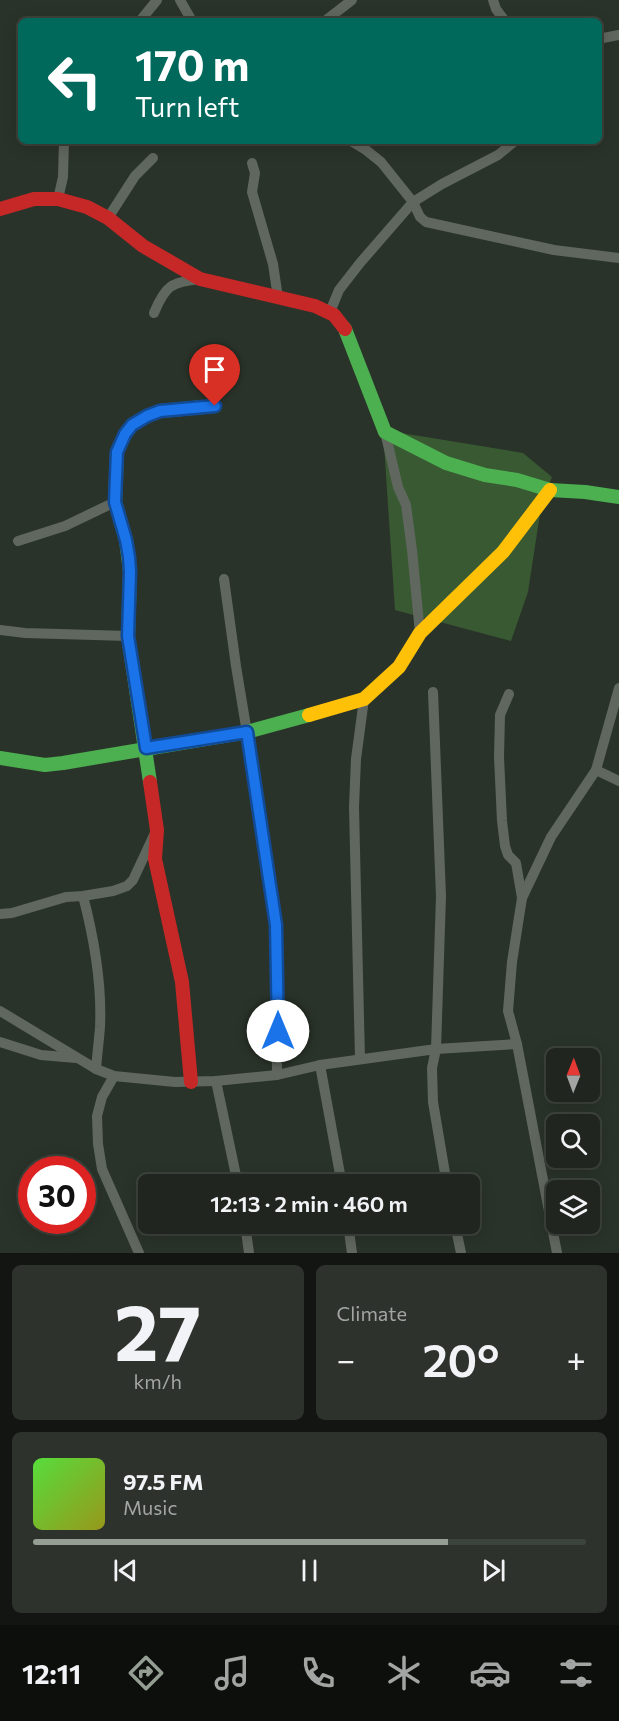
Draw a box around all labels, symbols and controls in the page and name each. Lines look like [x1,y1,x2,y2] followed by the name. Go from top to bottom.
[135,38,249,90] text: 170 m
[36,42,114,120] icon: left
[135,90,239,123] text: Turn left
[189,344,240,406] pin
[198,353,231,386] icon: arrive
[246,999,310,1063] position arrow
[546,1048,600,1102] north arrow
[546,1048,600,1234] map controls
[546,1114,600,1168] button: search
[18,1156,96,1234] speed limit sign: 30
[546,1180,600,1234] button: layers
[210,1190,408,1217] text: 12:13 · 2 min · 460 m
[114,1282,201,1377] text: 27
[337,1301,407,1325] text: Climate
[422,1331,499,1386] text: 20°
[337,1338,355,1379] text: −
[567,1338,586,1379] text: +
[133,1369,182,1393] text: km/h
[123,1468,203,1495] text: 97.5 FM
[123,1495,177,1519] text: Music
[109,1554,142,1587] icon: previous
[293,1554,326,1587] icon: pause
[477,1554,510,1587] icon: next
[125,1652,167,1694] icon: directions
[211,1652,253,1694] icon: music
[297,1652,339,1694] icon: phone
[383,1652,425,1694] icon: climate
[469,1652,511,1694] icon: car
[555,1652,597,1694] icon: filters
[22,1657,81,1690] text: 12:11

